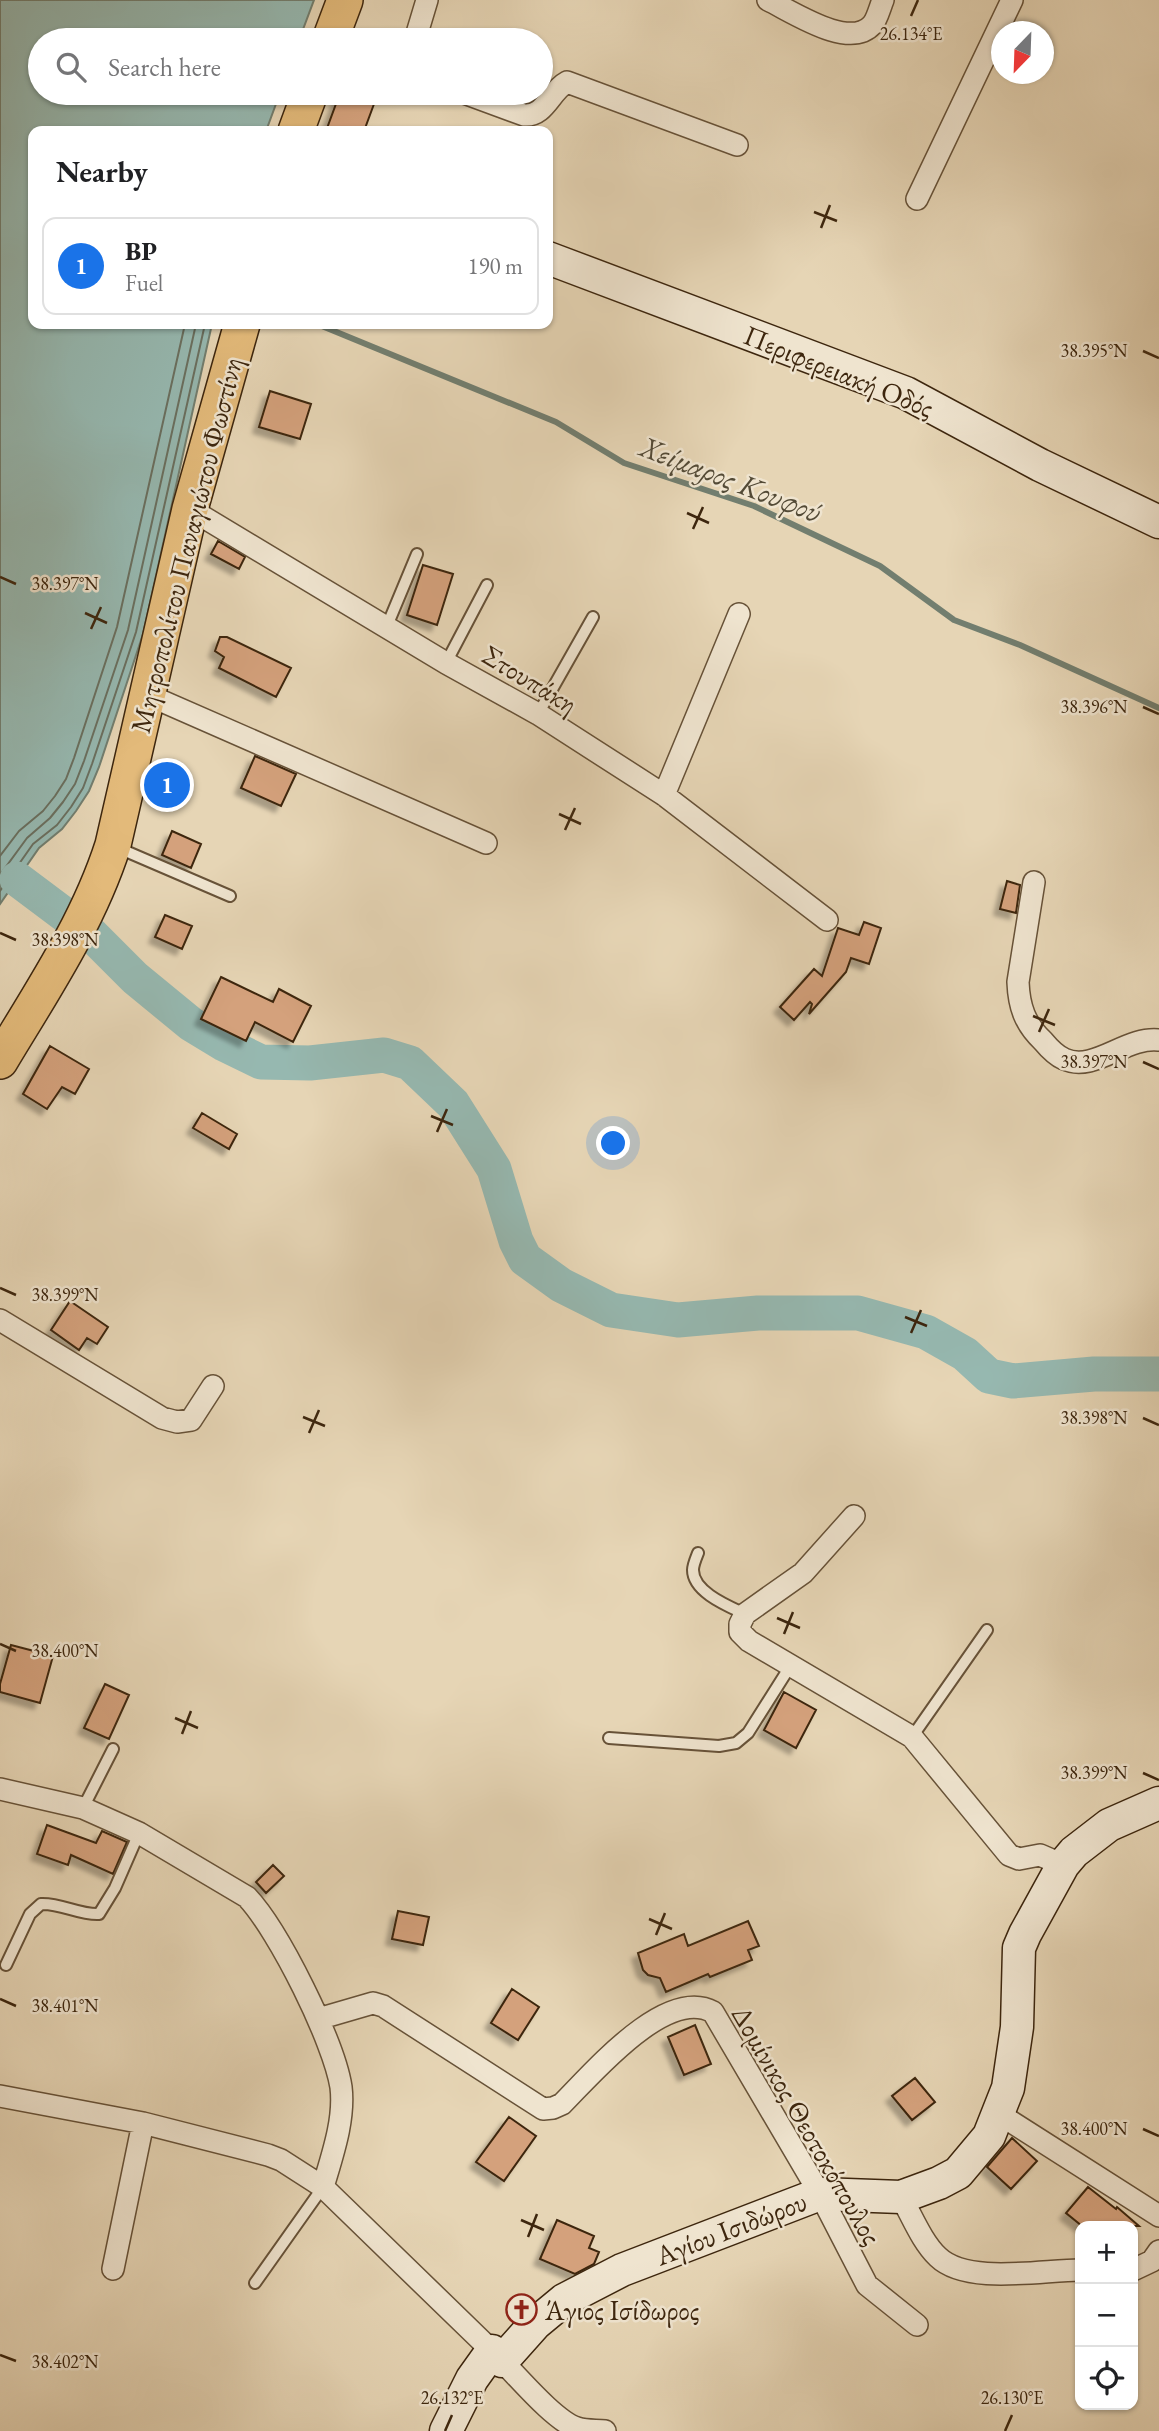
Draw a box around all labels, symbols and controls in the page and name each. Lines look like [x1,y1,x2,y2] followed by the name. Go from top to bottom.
[991,21,1054,84] north arrow
[880,22,942,45] text: 26.134°E
[28,28,553,105] search box
[52,48,90,86] icon: search
[108,50,221,84] text: Search here
[56,152,148,191] text: Nearby
[125,234,157,268] text: BP
[75,251,87,281] text: 1
[467,251,523,281] text: 190 m
[125,268,163,298] text: Fuel
[739,317,939,425] street label: Περιφερειακή Οδός
[1061,339,1128,362] text: 38.395°N
[122,353,250,737] street label: Μητροπολίτου Παναγιώτου Φωστίνη
[633,426,827,531] water label: Χείμαρος Κουφού
[32,572,99,595] text: 38.397°N
[476,637,584,721] street label: Στουπάκη
[1061,695,1128,718] text: 38.396°N
[144,759,190,811] pin: 1
[32,928,99,951] text: 38.398°N
[1061,1050,1128,1073] text: 38.397°N
[596,1126,630,1160] your location
[32,1283,99,1306] text: 38.399°N
[1061,1406,1128,1429] text: 38.398°N
[32,1639,99,1662] text: 38.400°N
[1061,1761,1128,1784] text: 38.399°N
[32,1994,99,2017] text: 38.401°N
[724,1999,890,2251] street label: Δομίνικος Θεοτοκόπουλος
[1061,2117,1128,2140] text: 38.400°N
[649,2183,812,2274] street label: Αγίου Ισιδώρου
[1075,2221,1138,2410] map controls
[1075,2221,1138,2284] button: +
[1075,2284,1138,2347] button: −
[544,2292,699,2328] place label: Άγιος Ισίδωρος
[505,2293,539,2327] church icon: Άγιος Ισίδωρος
[1075,2347,1138,2410] button: locate
[32,2350,99,2373] text: 38.402°N
[421,2386,483,2409] text: 26.132°E
[981,2386,1043,2409] text: 26.130°E

